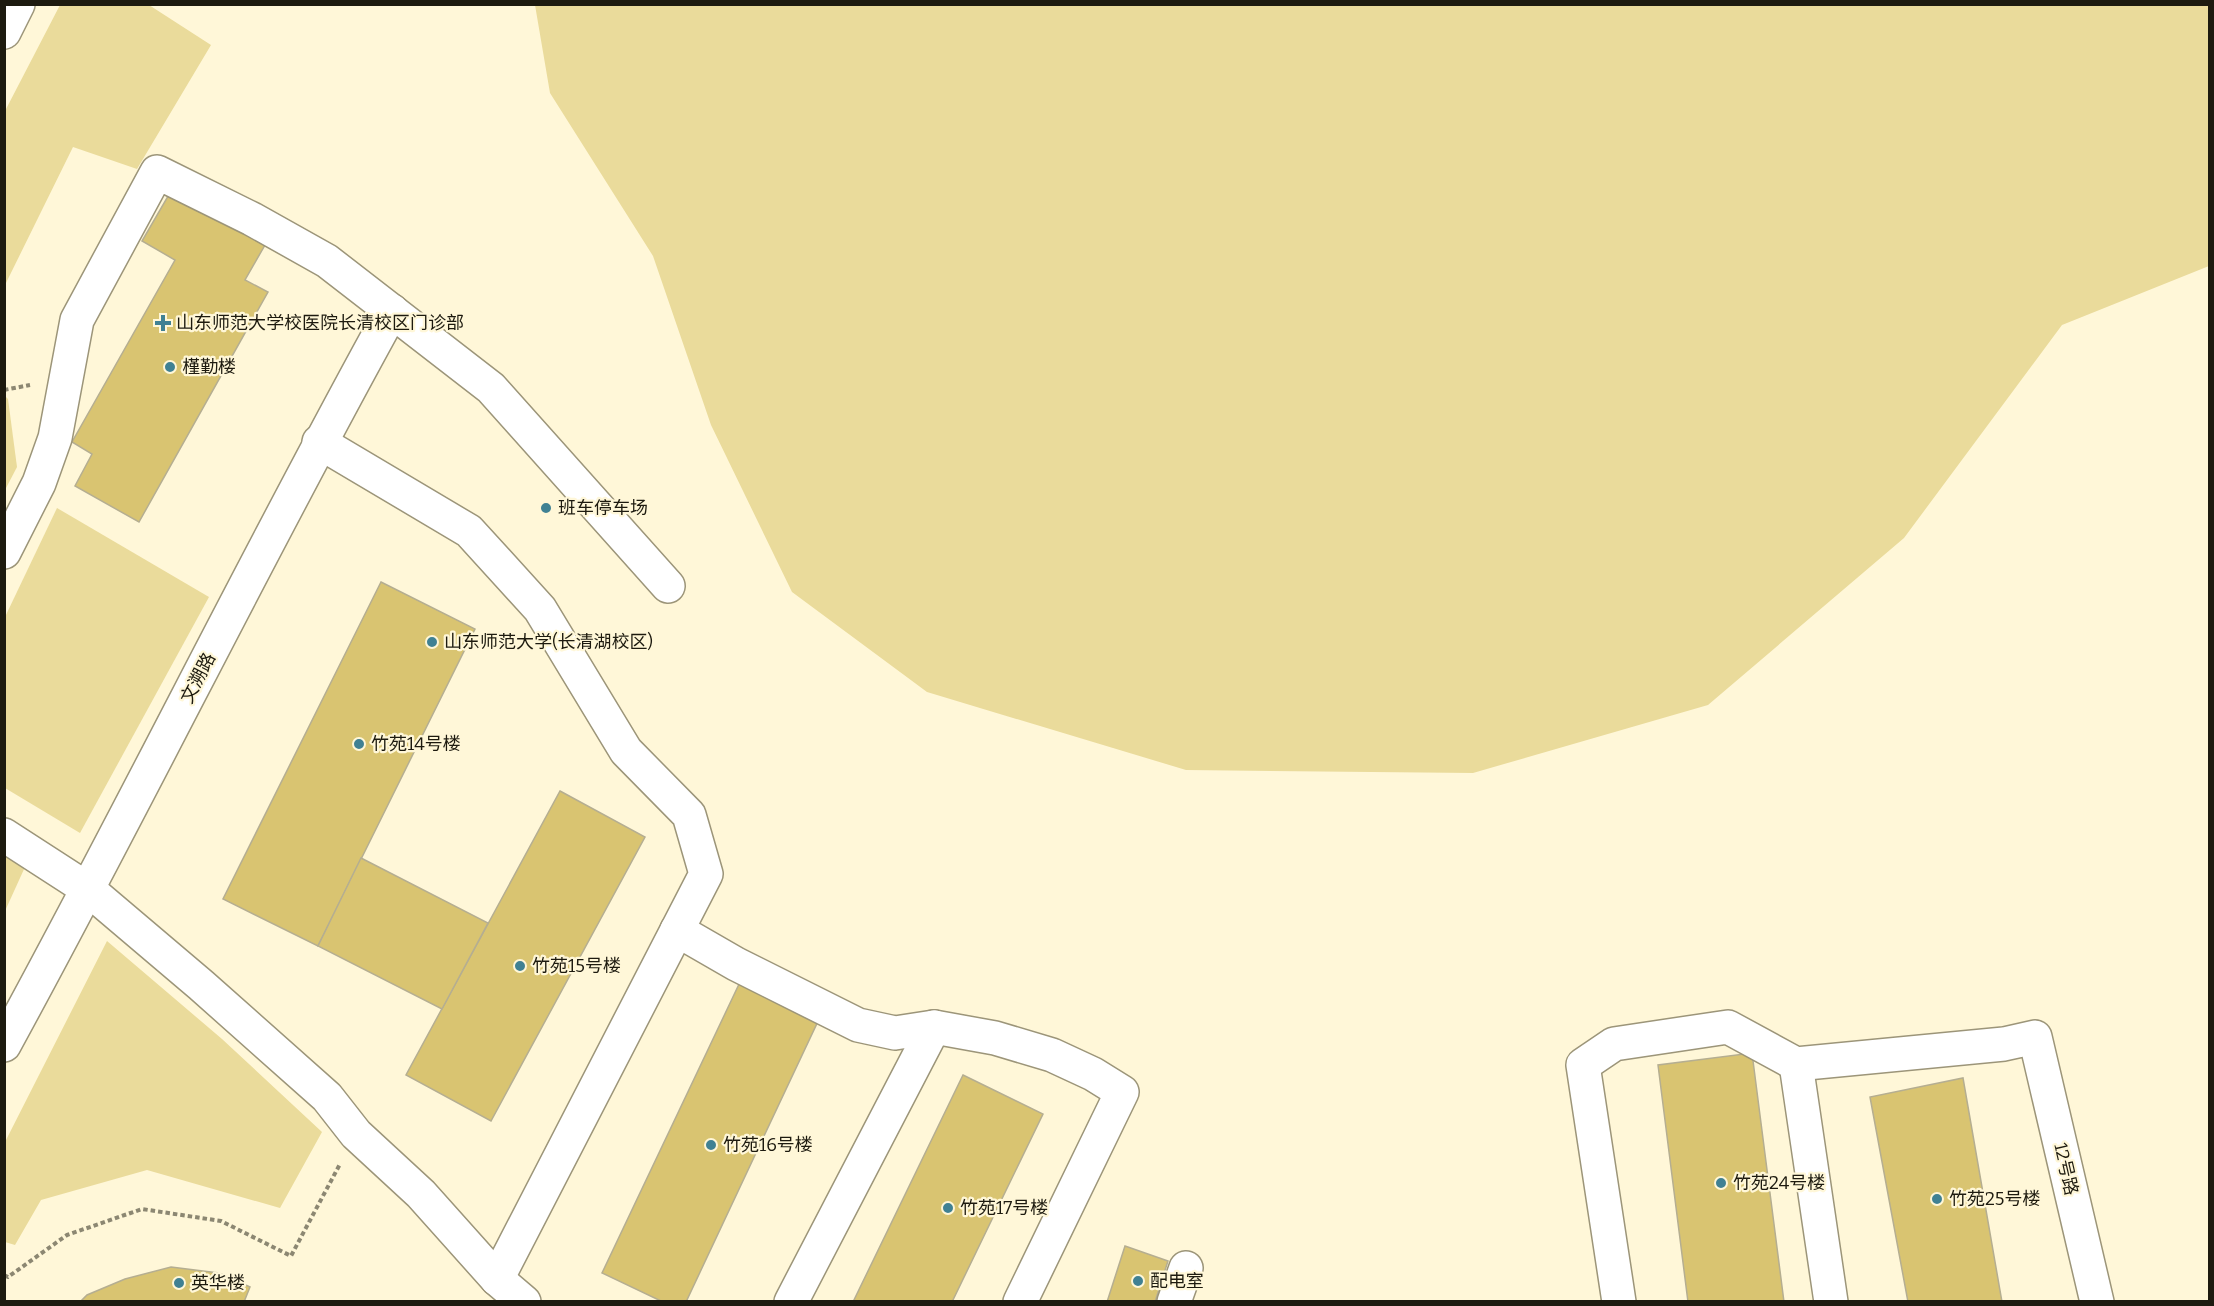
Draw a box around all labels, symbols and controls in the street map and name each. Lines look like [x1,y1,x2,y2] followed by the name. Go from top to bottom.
[176,312,464,334] place label: 山东师范大学校医院长清校区门诊部
[154,314,172,332] marker: 山东师范大学校医院长清校区门诊部
[182,356,236,378] place label: 槿勤楼
[163,360,177,374] marker: 槿勤楼
[558,497,648,519] place label: 班车停车场
[539,501,553,515] marker: 班车停车场
[444,631,653,653] place label: 山东师范大学(长清湖校区)
[425,635,439,649] marker: 山东师范大学(长清湖校区)
[176,649,220,707] street label: 文溯路
[371,733,461,755] place label: 竹苑14号楼
[352,737,366,751] marker: 竹苑14号楼
[532,955,621,977] place label: 竹苑15号楼
[513,959,527,973] marker: 竹苑15号楼
[723,1134,813,1156] place label: 竹苑16号楼
[704,1138,718,1152] marker: 竹苑16号楼
[2049,1141,2083,1197] street label: 12号路
[1733,1172,1825,1194] place label: 竹苑24号楼
[1714,1176,1728,1190] marker: 竹苑24号楼
[1949,1188,2040,1210] place label: 竹苑25号楼
[1930,1192,1944,1206] marker: 竹苑25号楼
[960,1197,1048,1219] place label: 竹苑17号楼
[941,1201,955,1215] marker: 竹苑17号楼
[1150,1270,1204,1292] place label: 配电室
[191,1272,245,1294] place label: 英华楼
[1131,1274,1145,1288] marker: 配电室
[172,1276,186,1290] marker: 英华楼

